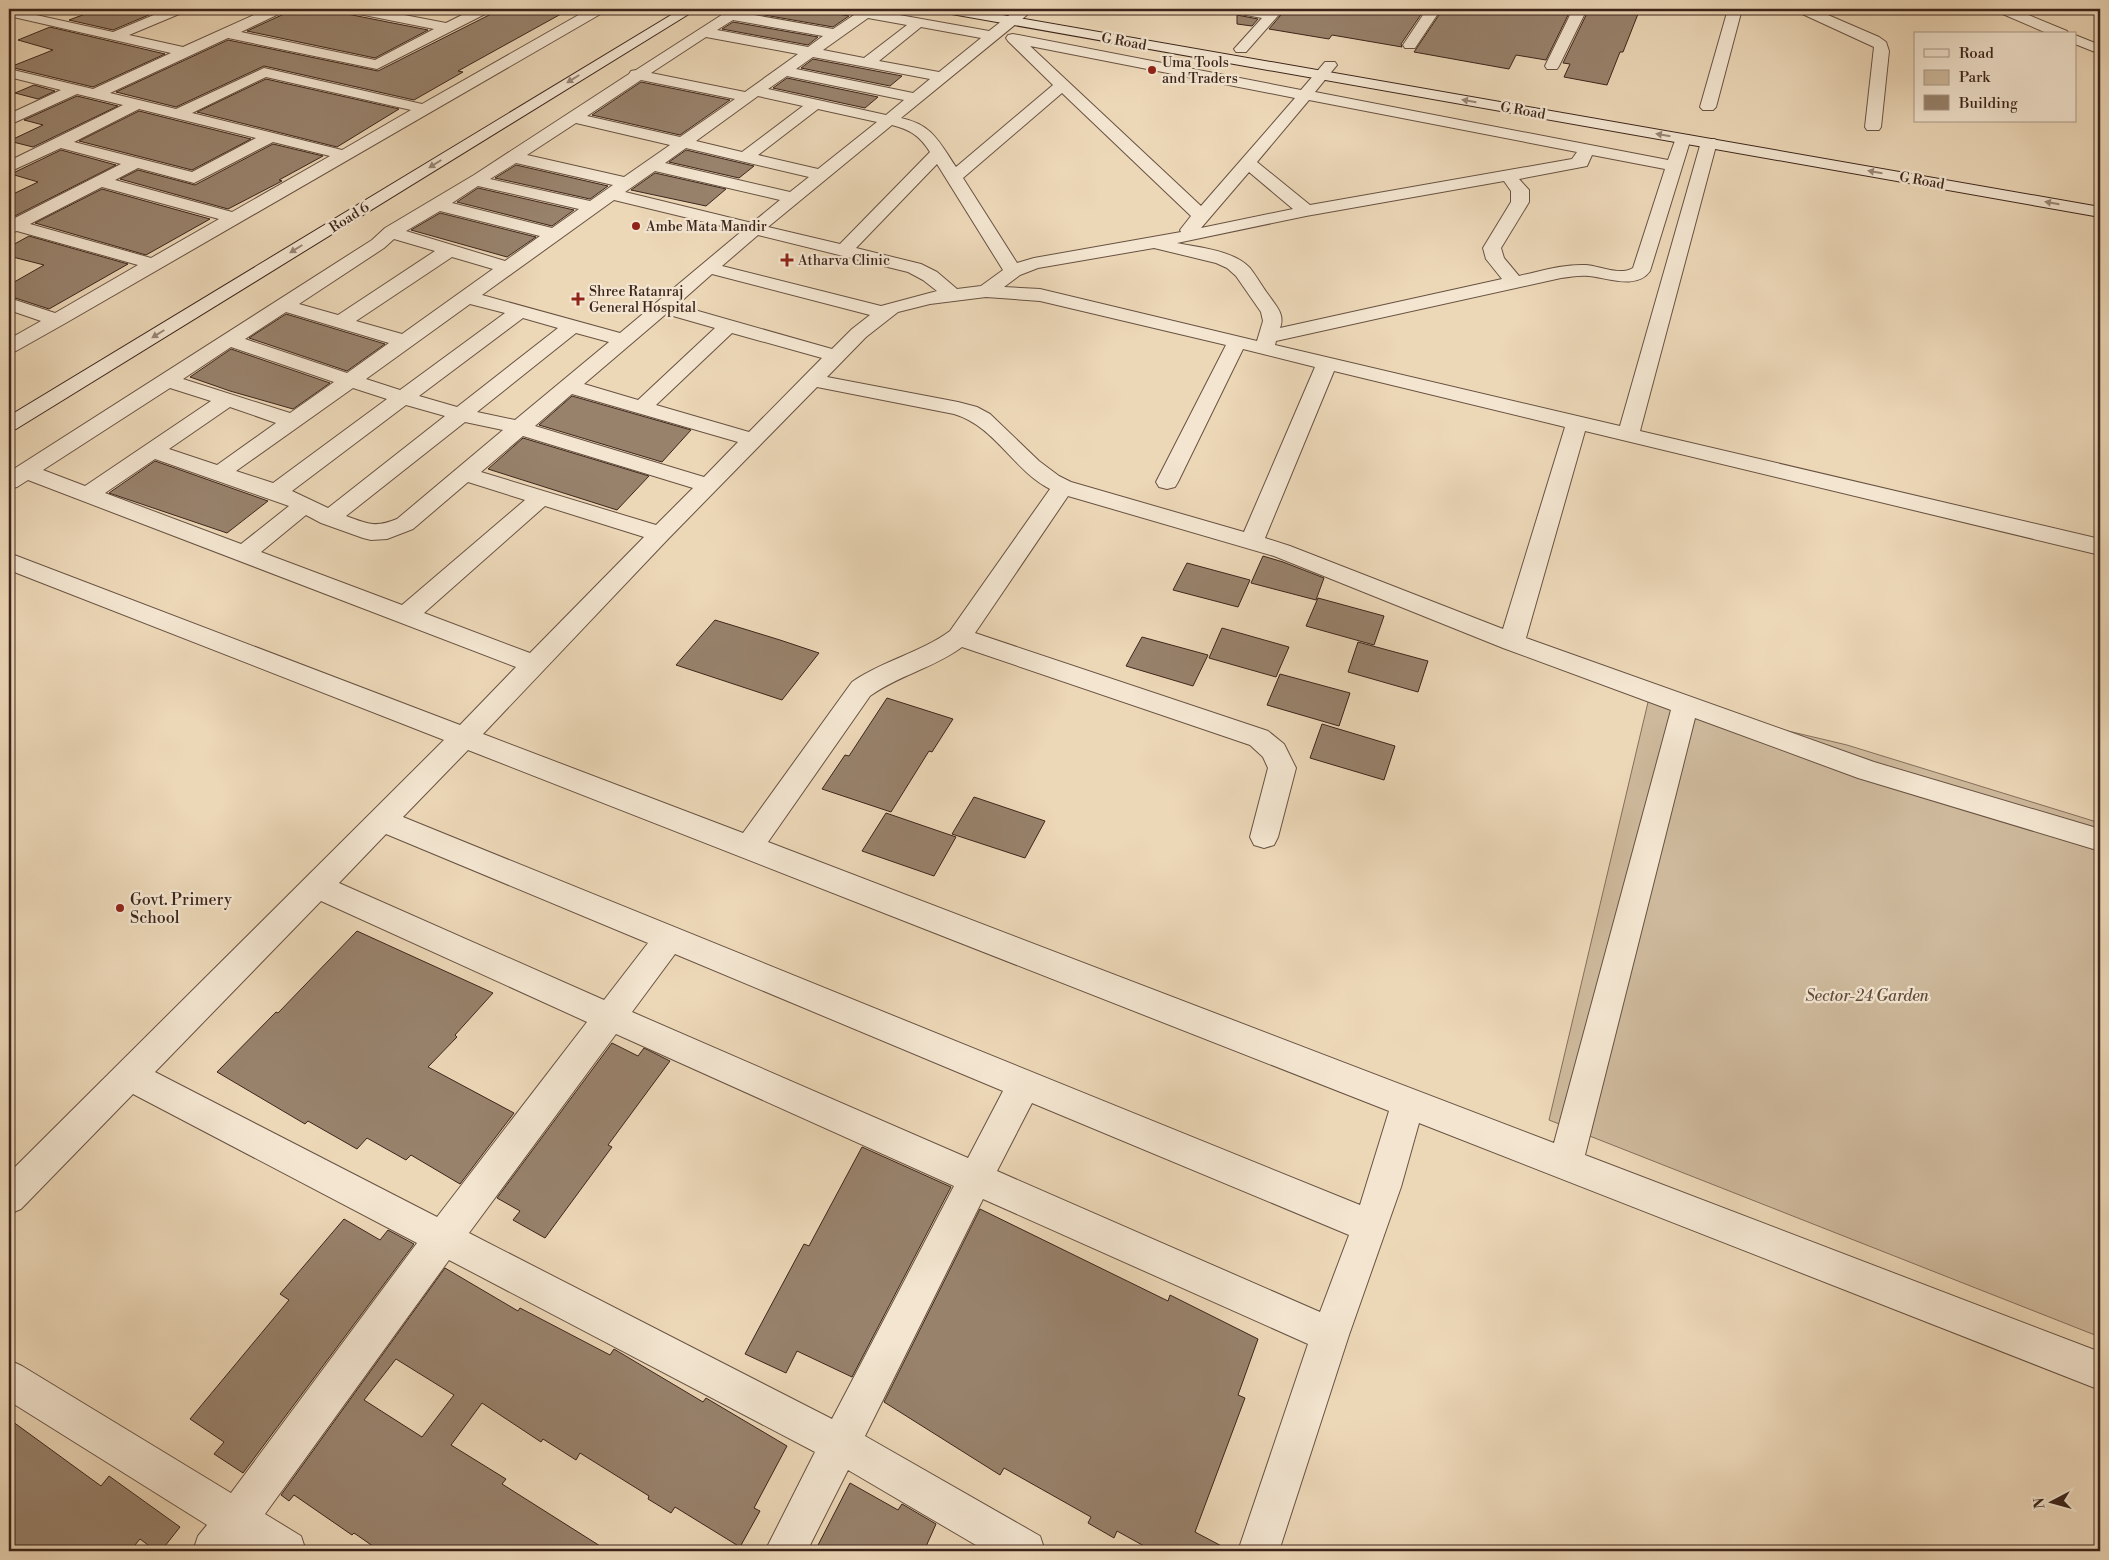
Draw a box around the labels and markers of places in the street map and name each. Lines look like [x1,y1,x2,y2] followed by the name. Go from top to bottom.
[1162,54,1238,88] place label: Uma Tools and Traders
[1146,64,1158,76] marker: Uma Tools and Traders
[645,218,767,236] place label: Ambe Mata Mandir
[630,220,642,232] marker: Ambe Mata Mandir
[797,252,890,270] place label: Atharva Clinic
[780,253,794,267] marker: Atharva Clinic
[589,283,696,317] place label: Shree Ratanraj General Hospital
[571,292,585,306] marker: Shree Ratanraj General Hospital
[130,890,232,928] place label: Govt. Primery School
[114,902,126,914] marker: Govt. Primery School

